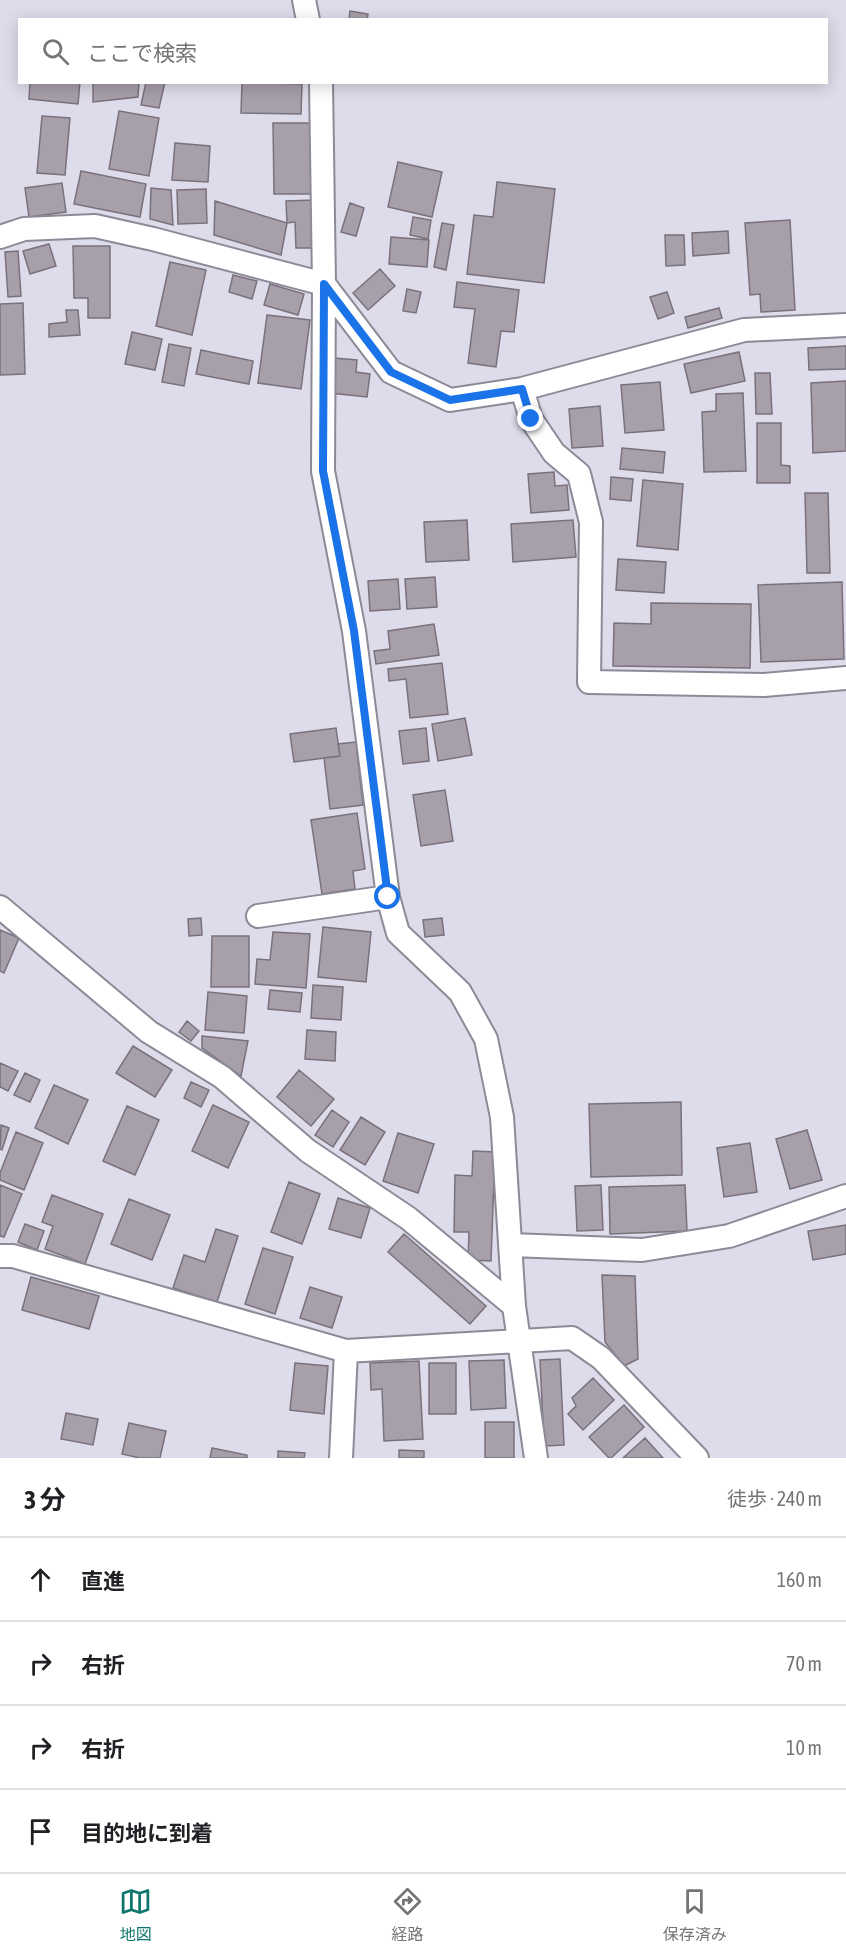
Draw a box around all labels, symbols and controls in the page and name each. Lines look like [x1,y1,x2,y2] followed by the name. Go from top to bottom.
[18,18,828,84] search box
[39,35,72,68] icon: search
[87,40,197,66] text: ここで検索
[517,405,543,431] route end
[374,883,400,909] route start
[24,1485,66,1515] text: 3 分
[727,1487,822,1510] text: 徒歩 · 240 m
[24,1563,57,1596] icon: ahead
[81,1568,125,1594] text: 直進
[777,1568,822,1591] text: 160 m
[24,1647,57,1680] icon: right
[81,1652,125,1678] text: 右折
[786,1652,822,1675] text: 70 m
[24,1731,57,1764] icon: right
[81,1736,125,1762] text: 右折
[786,1736,822,1759] text: 10 m
[24,1815,57,1848] icon: arrive
[81,1820,213,1846] text: 目的地に到着
[119,1885,152,1945] tab: 地図
[391,1885,424,1945] tab: 経路
[663,1885,727,1945] tab: 保存済み

